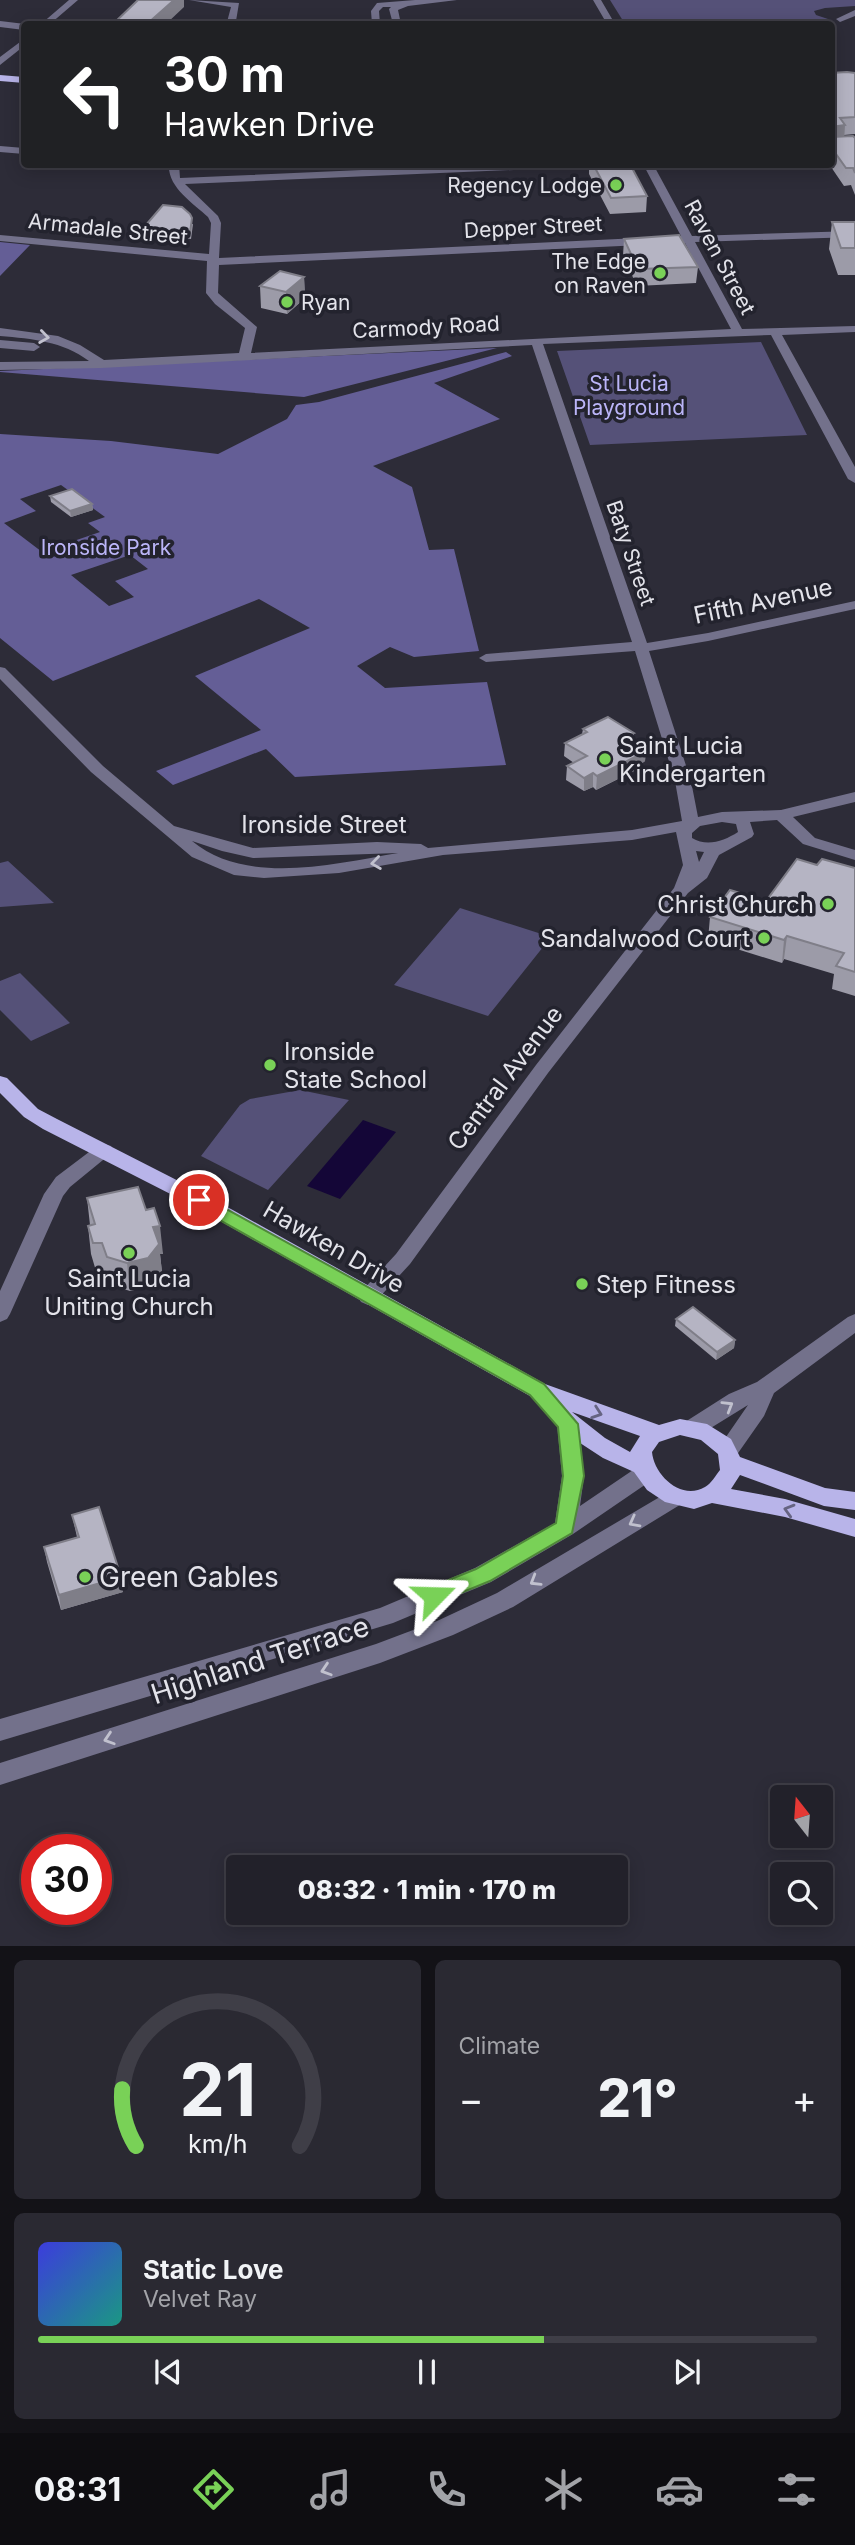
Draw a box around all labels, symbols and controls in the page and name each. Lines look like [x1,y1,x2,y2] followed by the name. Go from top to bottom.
[164,45,285,104] text: 30 m
[49,49,140,140] icon: left
[164,105,375,144] text: Hawken Drive
[447,173,602,198] place label: Regency Lodge
[608,177,624,193] marker: Regency Lodge
[679,195,761,319] street label: Raven Street
[27,208,189,250] street label: Armadale Street
[463,211,603,243] street label: Depper Street
[551,249,646,298] place label: The Edge on Raven
[652,265,668,281] marker: The Edge on Raven
[301,290,350,315] place label: Ryan
[279,294,295,310] marker: Ryan
[352,311,500,343] street label: Carmody Road
[38,329,50,344] one-way arrow
[573,371,685,420] park label: St Lucia Playground
[601,497,661,609] street label: Baty Street
[41,535,172,560] park label: Ironside Park
[691,572,835,630] street label: Fifth Avenue
[619,731,766,788] place label: Saint Lucia Kindergarten
[597,751,613,767] marker: Saint Lucia Kindergarten
[241,810,407,839] street label: Ironside Street
[370,855,382,870] one-way arrow
[657,890,814,919] place label: Christ Church
[820,896,836,912] marker: Christ Church
[540,924,750,953] place label: Sandalwood Court
[756,930,772,946] marker: Sandalwood Court
[441,1000,569,1156] street label: Central Avenue
[284,1037,427,1094] place label: Ironside State School
[262,1057,278,1073] marker: Ironside State School
[169,1170,229,1230] pin
[180,1181,218,1219] icon: arrive
[258,1195,410,1299] street label: Hawken Drive
[121,1245,137,1261] marker: Saint Lucia Uniting Church
[44,1264,214,1321] place label: Saint Lucia Uniting Church
[596,1270,736,1299] place label: Step Fitness
[574,1276,590,1292] marker: Step Fitness
[721,1401,734,1414] one-way arrow
[590,1405,602,1419] one-way arrow
[784,1503,796,1518] one-way arrow
[629,1514,641,1527] one-way arrow
[397,1559,471,1633] position arrow
[99,1560,279,1594] place label: Green Gables
[77,1569,93,1585] marker: Green Gables
[529,1573,542,1586] one-way arrow
[147,1609,373,1711] street label: Highland Terrace
[320,1662,332,1676] one-way arrow
[103,1731,115,1746] one-way arrow
[770,1785,833,1848] north arrow
[770,1785,833,1925] map controls
[21,1834,112,1925] speed limit sign: 30
[770,1862,833,1925] button: search
[298,1874,556,1905] text: 08:32 · 1 min · 170 m
[459,2032,540,2060] text: Climate
[179,2045,256,2134] text: 21
[598,2067,678,2130] text: 21°
[459,2076,484,2122] text: −
[792,2076,817,2122] text: +
[188,2128,247,2158] text: km/h
[143,2254,284,2285] text: Static Love
[143,2285,257,2313] text: Velvet Ray
[149,2353,187,2391] icon: previous
[408,2353,446,2391] icon: pause
[668,2353,706,2391] icon: next
[189,2465,238,2514] icon: directions
[306,2465,355,2514] icon: music
[422,2465,471,2514] icon: phone
[539,2465,588,2514] icon: climate
[655,2465,704,2514] icon: car
[772,2465,821,2514] icon: filters
[34,2470,121,2509] text: 08:31

